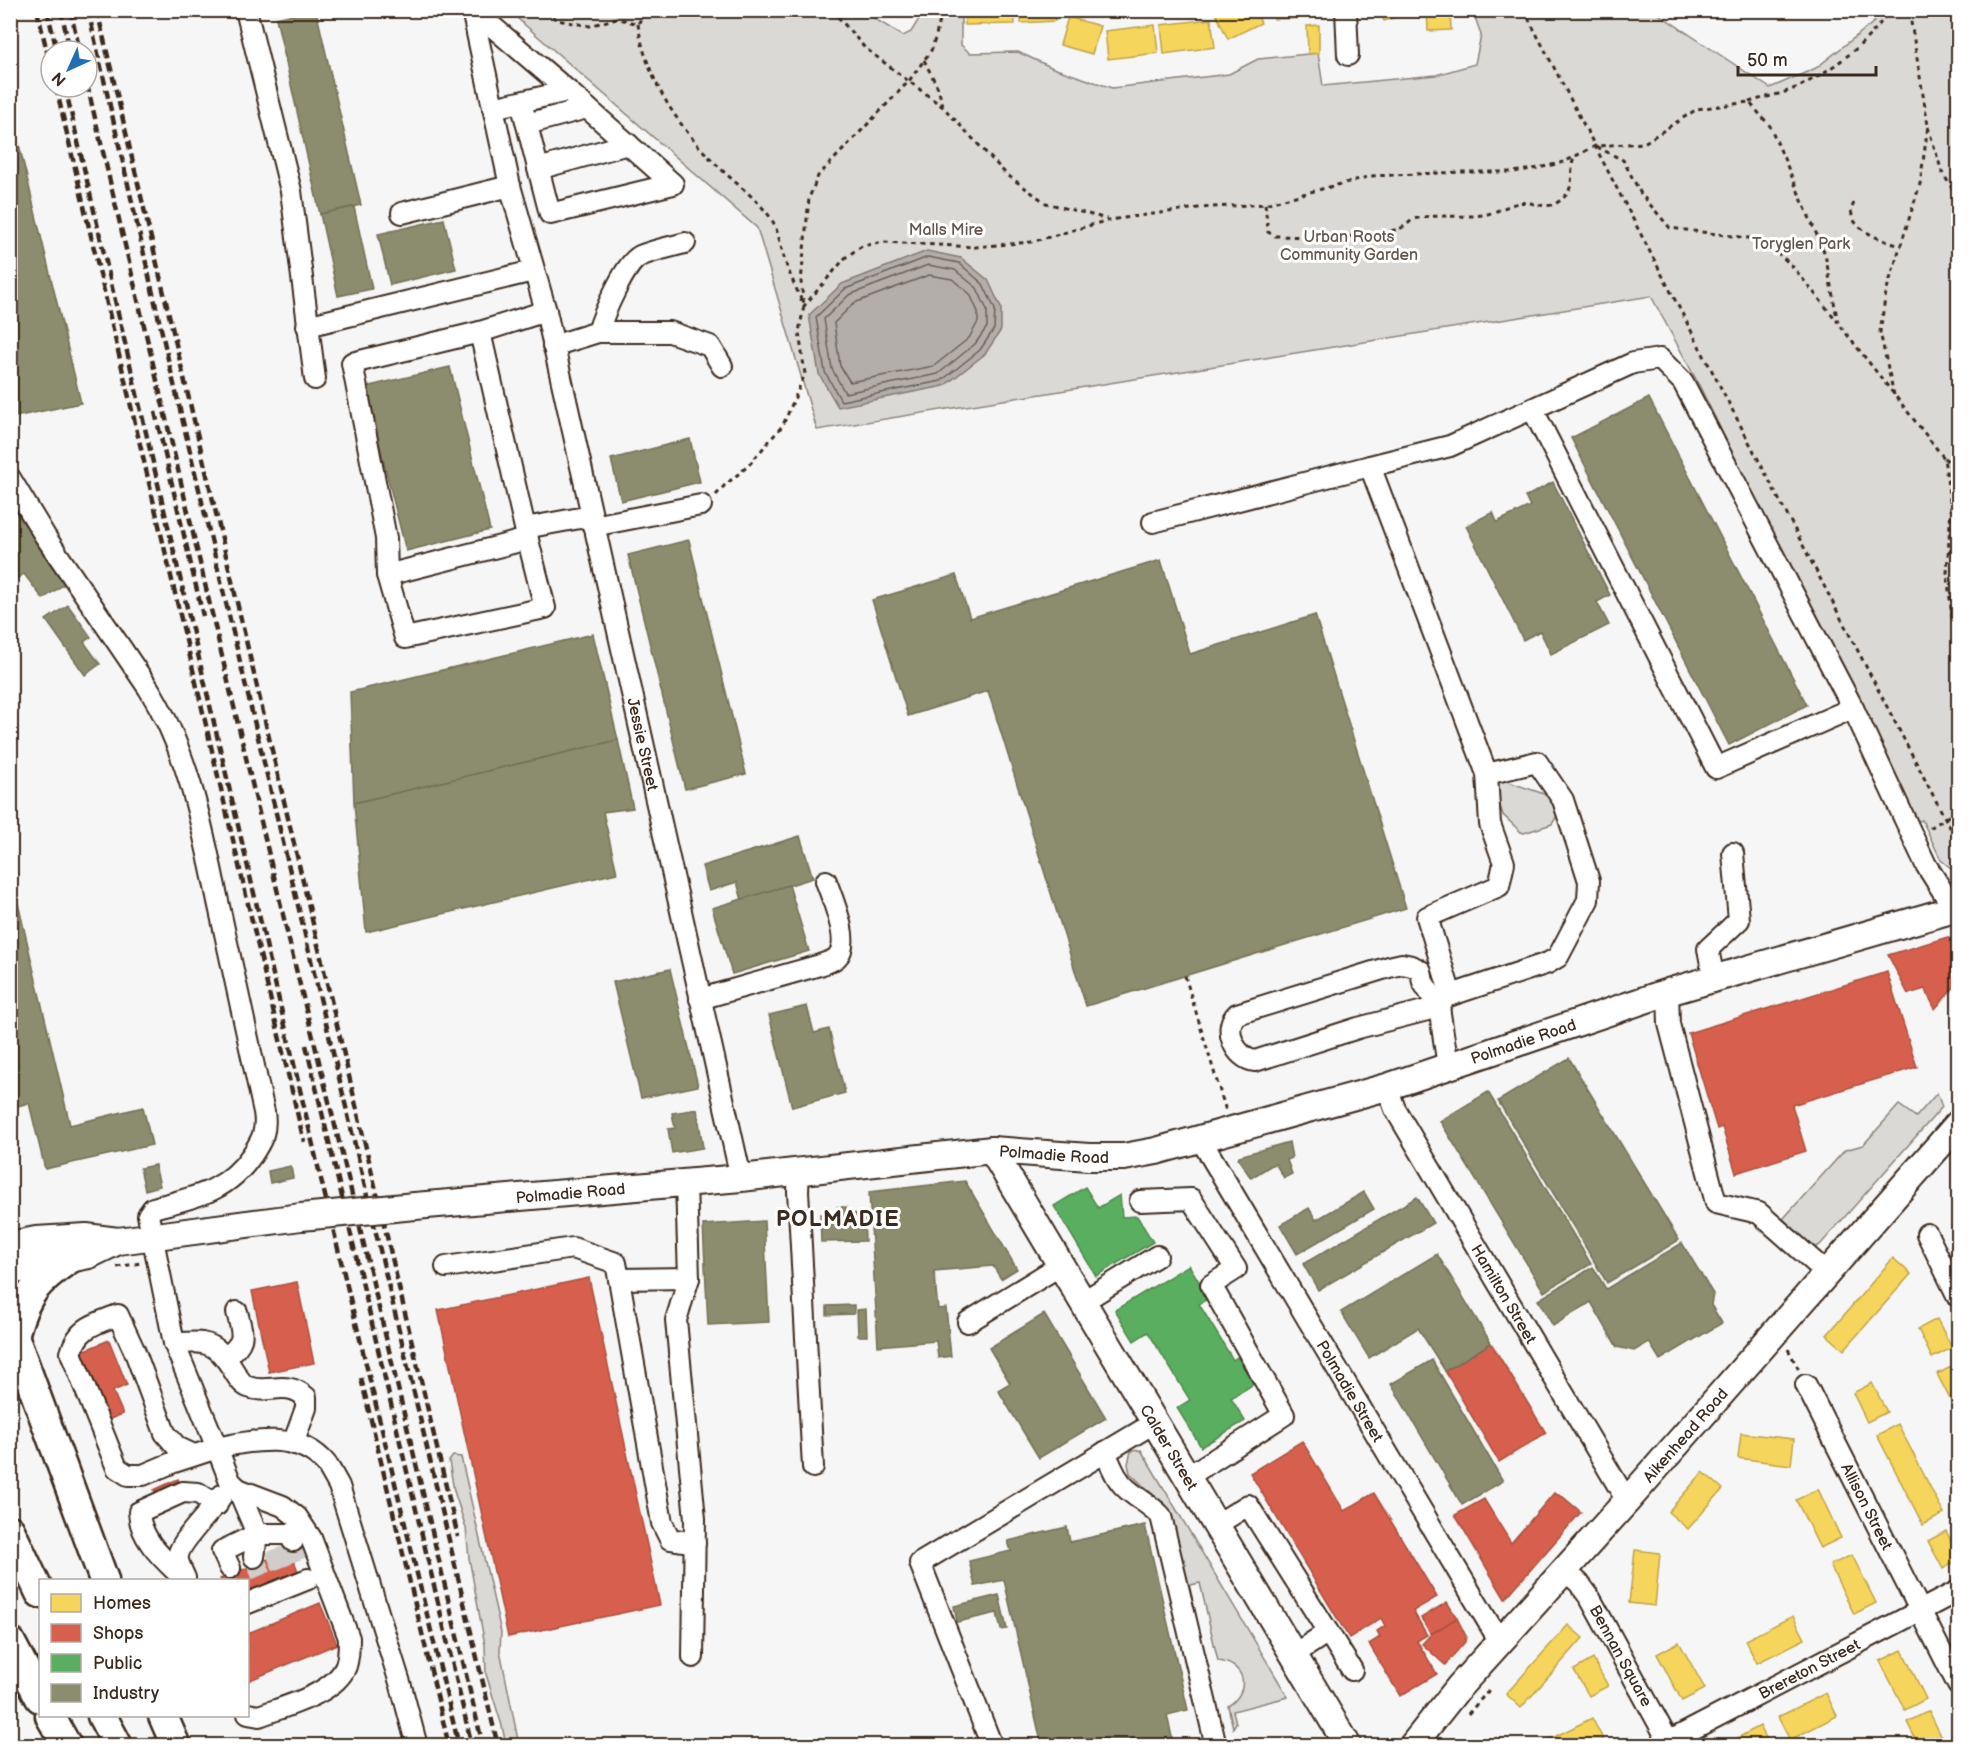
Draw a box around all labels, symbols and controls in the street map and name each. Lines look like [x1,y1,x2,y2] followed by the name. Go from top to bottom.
[39,39,99,99] north arrow
[1738,39,1876,77] scale bar
[1747,50,1788,71] text: 50 m
[48,68,70,90] text: N
[909,221,984,240] park label: Malls Mire
[1280,228,1418,265] park label: Urban Roots Community Garden
[1752,235,1850,254] park label: Toryglen Park
[622,696,662,793] street label: Jessie Street
[1469,1016,1579,1069] street label: Polmadie Road
[998,1143,1109,1168] street label: Polmadie Road
[515,1180,626,1208] street label: Polmadie Road
[776,1206,900,1233] district label: POLMADIE
[1466,1241,1540,1347] street label: Hamilton Street
[1312,1337,1387,1446] street label: Polmadie Street
[1640,1385,1733,1487] street label: Aikenhead Road
[1135,1402,1201,1494] street label: Calder Street
[1836,1460,1896,1554] street label: Allison Street
[39,1579,249,1717] legend
[93,1593,151,1614] text: Homes
[1585,1602,1656,1711] street label: Bennan Square
[93,1623,144,1644] text: Shops
[1756,1636,1864,1704] street label: Brereton Street
[93,1653,142,1674] text: Public
[93,1683,160,1704] text: Industry

